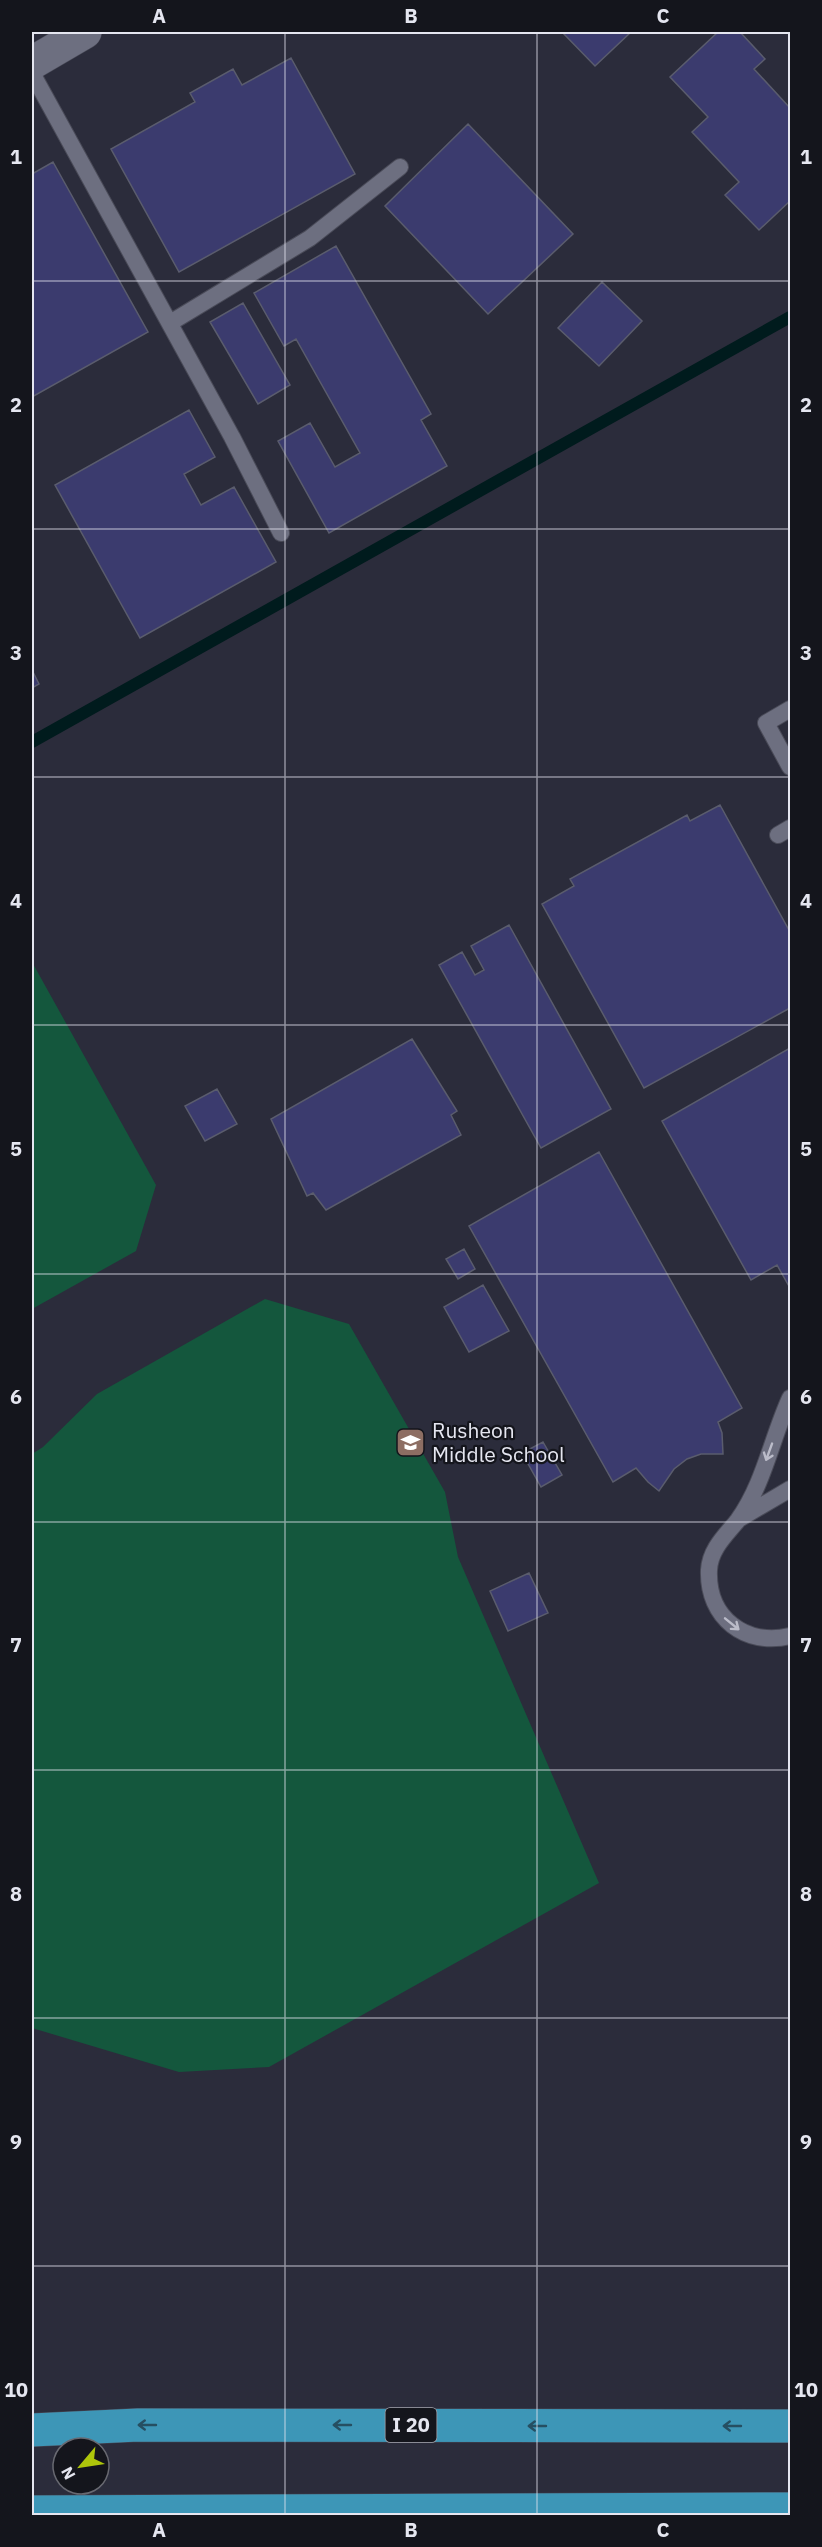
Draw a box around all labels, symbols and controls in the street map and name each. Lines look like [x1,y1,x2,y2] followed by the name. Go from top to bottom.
[152,2,166,29] text: A
[404,2,418,29] text: B
[656,2,670,29] text: C
[10,143,22,170] text: 1
[800,143,812,170] text: 1
[10,391,22,418] text: 2
[800,391,812,418] text: 2
[10,639,22,666] text: 3
[800,639,812,666] text: 3
[10,887,22,914] text: 4
[800,887,812,914] text: 4
[10,1135,22,1162] text: 5
[800,1135,812,1162] text: 5
[10,1383,22,1410] text: 6
[800,1383,812,1410] text: 6
[432,1416,565,1468] place label: Rusheon Middle School
[395,1427,427,1459] school or university icon: Rusheon Middle School
[763,1442,774,1461] one-way arrow
[724,1617,739,1631] one-way arrow
[10,1631,22,1658] text: 7
[800,1631,812,1658] text: 7
[10,1880,22,1907] text: 8
[800,1880,812,1907] text: 8
[10,2128,22,2155] text: 9
[800,2128,812,2155] text: 9
[4,2376,28,2403] text: 10
[794,2376,818,2403] text: 10
[386,2408,436,2442] road number: I 20
[138,2419,158,2431] one-way arrow
[333,2419,353,2431] one-way arrow
[528,2420,548,2432] one-way arrow
[723,2420,743,2432] one-way arrow
[51,2436,111,2496] north arrow
[56,2463,79,2483] text: N
[152,2516,166,2543] text: A
[404,2516,418,2543] text: B
[656,2516,670,2543] text: C

